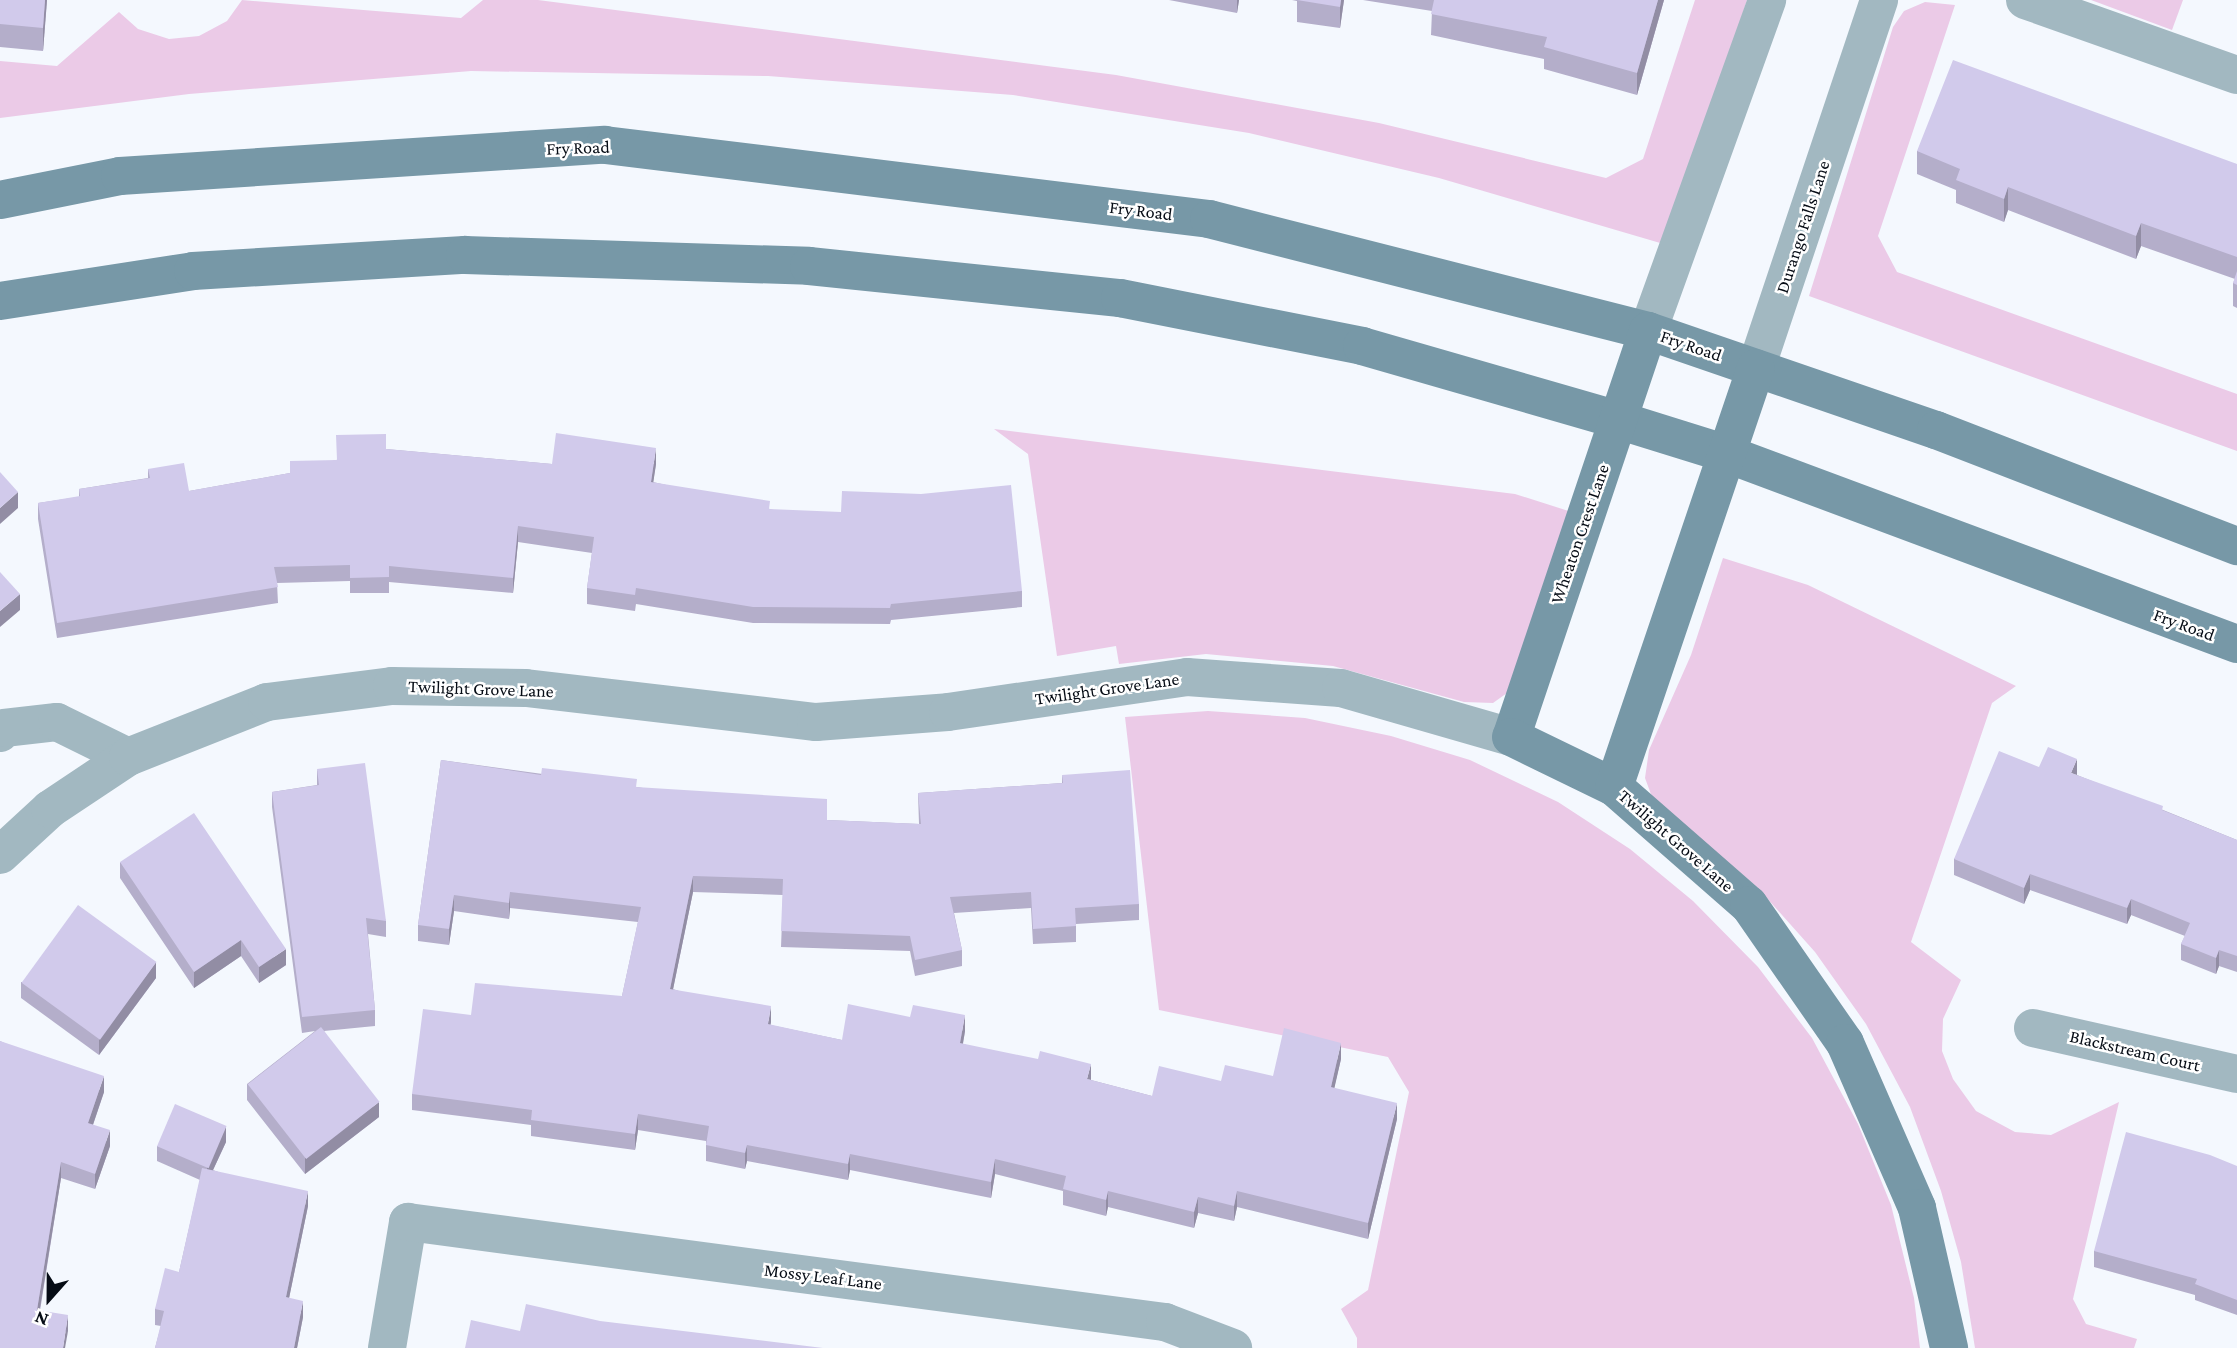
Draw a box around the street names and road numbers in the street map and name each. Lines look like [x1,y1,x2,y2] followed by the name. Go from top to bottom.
[546,136,610,160] street label: Fry Road
[1771,158,1835,296] street label: Durango Falls Lane
[1108,196,1174,226] street label: Fry Road
[1658,325,1724,367] street label: Fry Road
[1546,461,1614,607] street label: Wheaton Crest Lane
[2151,604,2217,646] street label: Fry Road
[1033,668,1181,710] street label: Twilight Grove Lane
[408,676,554,702] street label: Twilight Grove Lane
[1614,785,1738,897] street label: Twilight Grove Lane
[2068,1025,2202,1077] street label: Blackstream Court
[763,1259,883,1295] street label: Mossy Leaf Lane

